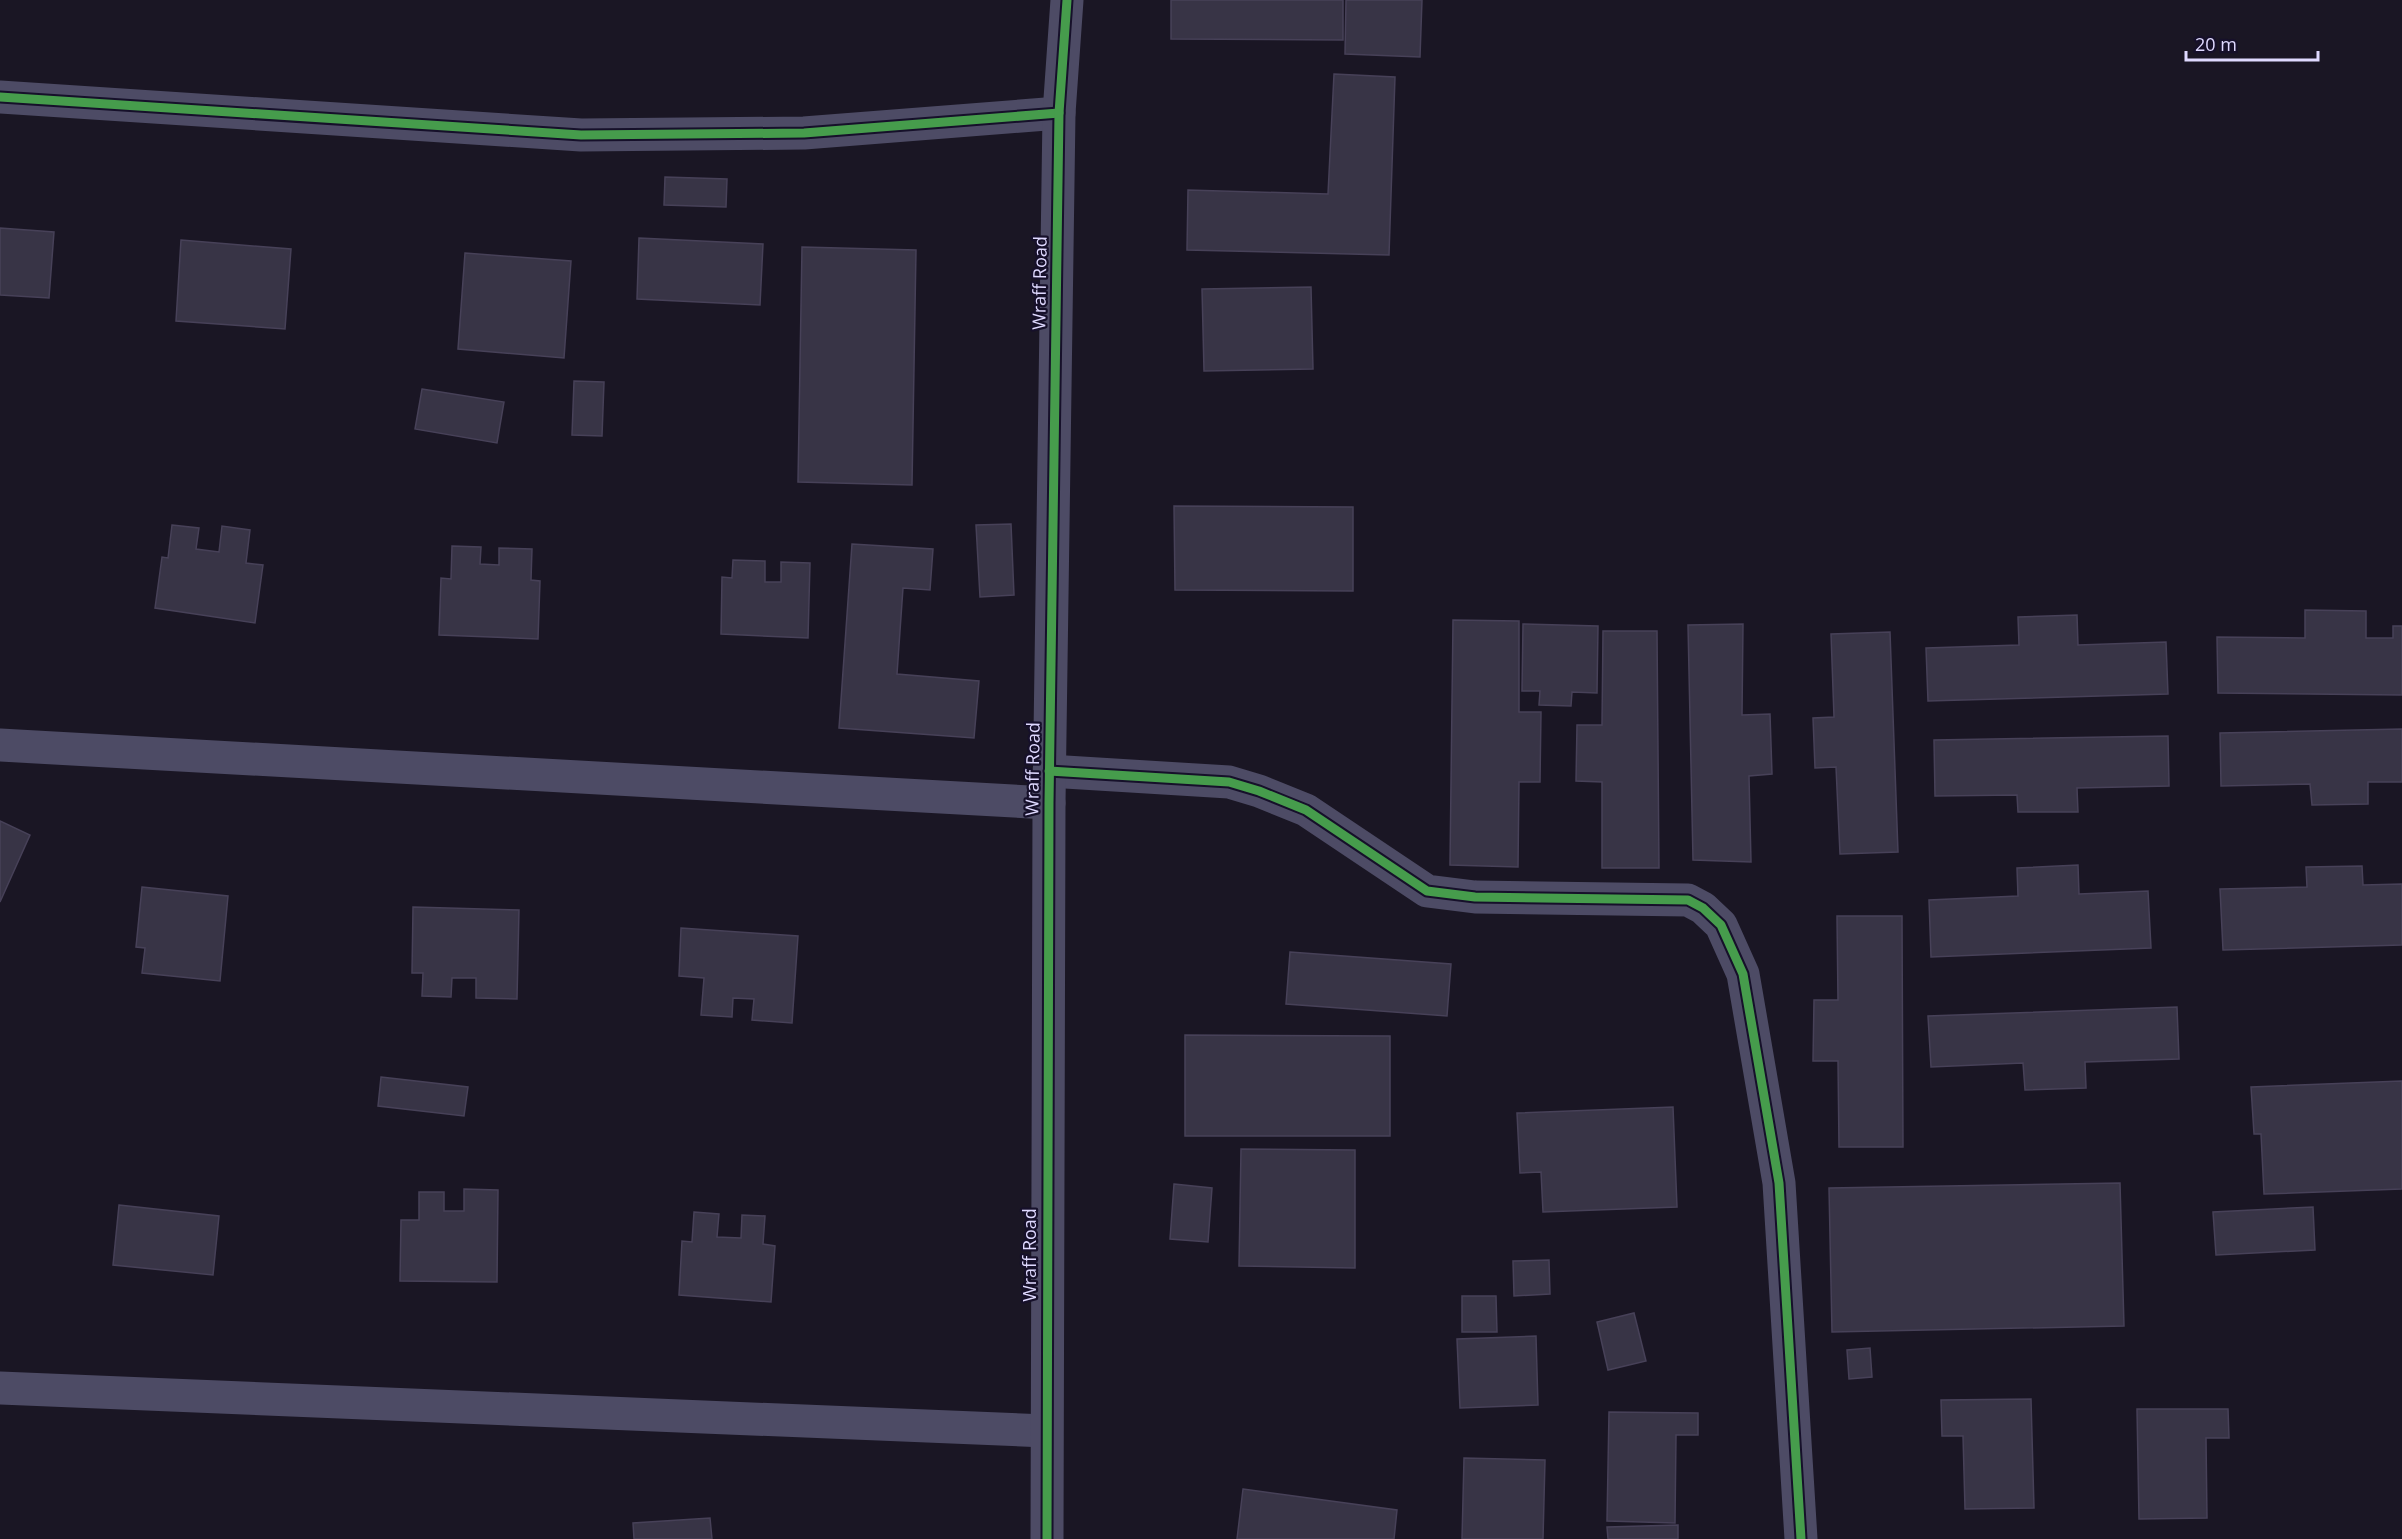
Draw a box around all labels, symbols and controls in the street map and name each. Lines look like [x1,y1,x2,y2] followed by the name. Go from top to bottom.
[2186,24,2318,62] scale bar
[2195,32,2237,56] text: 20 m
[1026,236,1052,330] street label: Wraff Road
[1019,722,1045,816] street label: Wraff Road
[1017,1208,1041,1302] street label: Wraff Road

